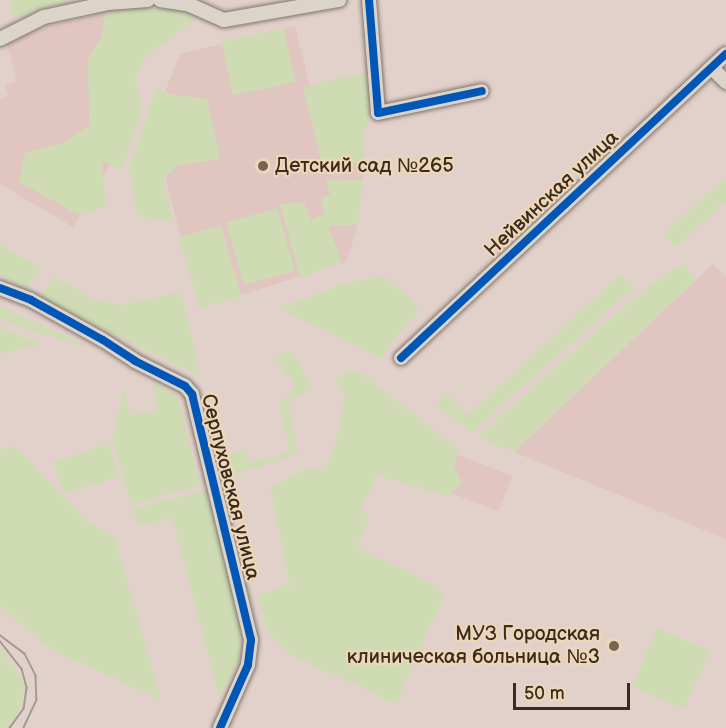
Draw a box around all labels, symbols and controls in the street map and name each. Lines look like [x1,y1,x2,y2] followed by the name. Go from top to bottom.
[480,126,624,262] street label: Нейвинская улица
[275,154,454,178] place label: Детский сад №265
[256,159,270,173] marker: Детский сад №265
[195,392,265,582] street label: Серпуховская улица
[347,622,600,669] place label: МУЗ Городская клиническая больница №3
[605,637,623,655] marker: МУЗ Городская клиническая больница №3
[516,671,633,709] scale bar
[524,683,565,704] text: 50 m

